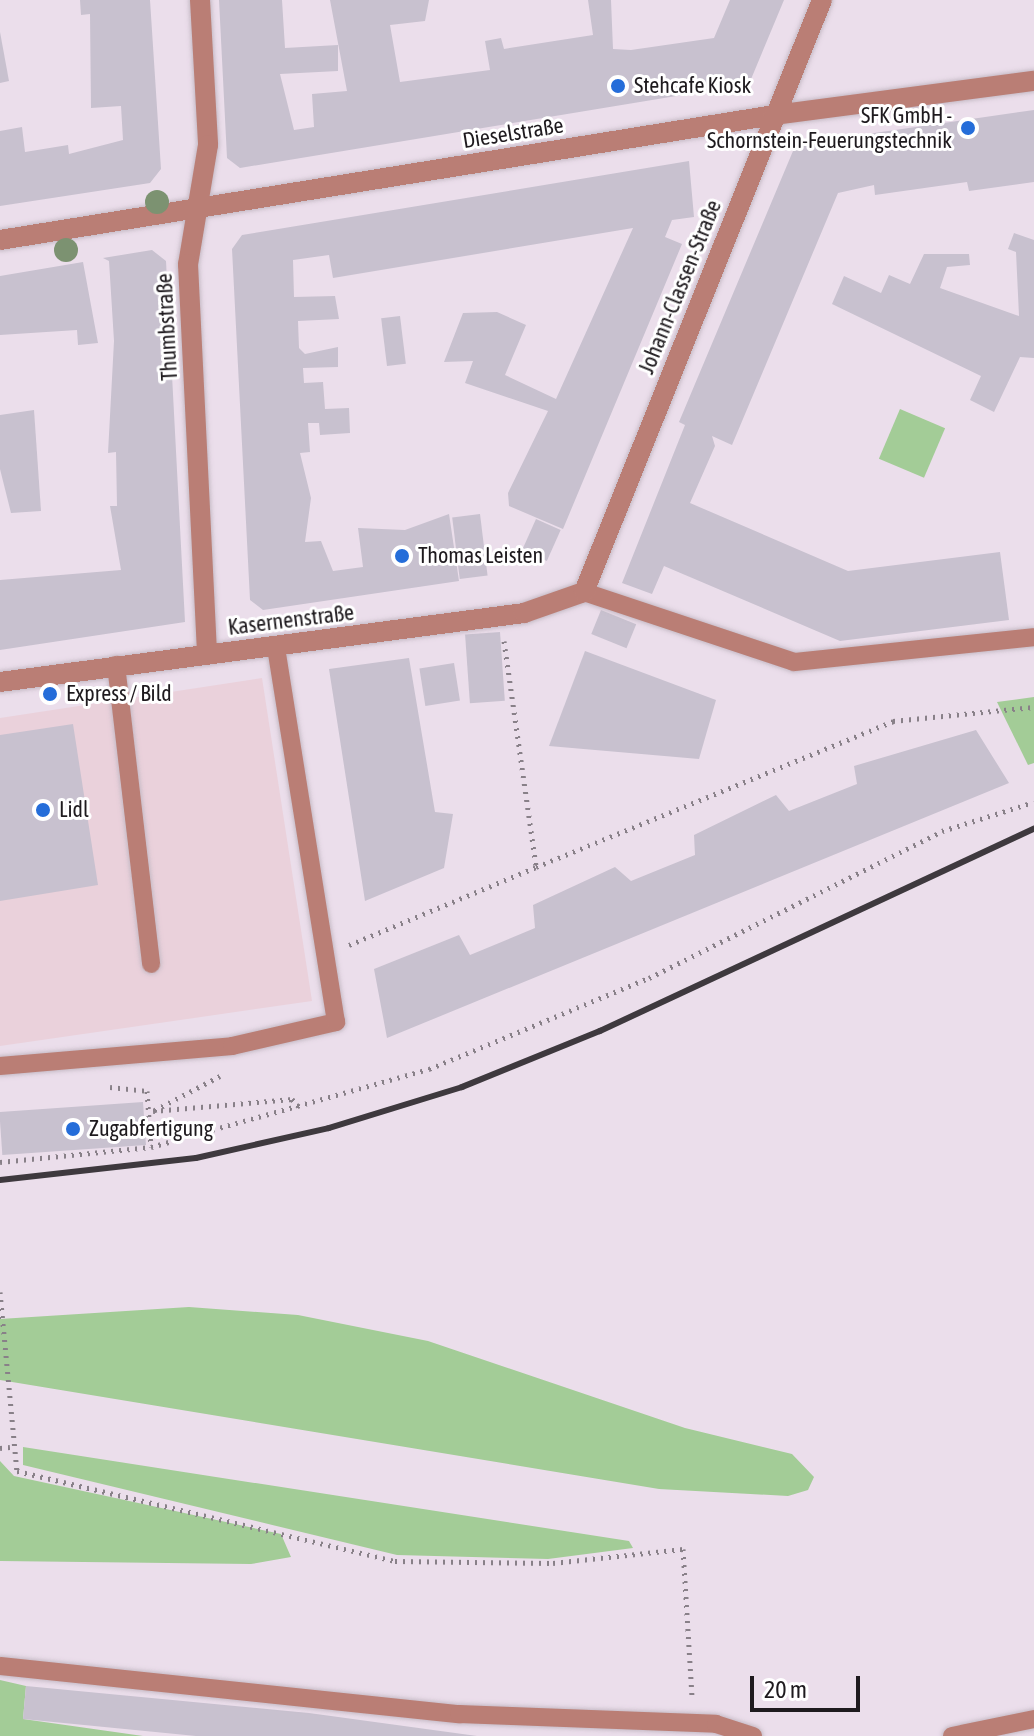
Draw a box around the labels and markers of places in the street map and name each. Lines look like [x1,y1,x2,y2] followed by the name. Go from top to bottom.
[634,73,751,99] place label: Stehcafe Kiosk
[609,77,627,95] marker: Stehcafe Kiosk
[707,102,952,154] place label: SFK GmbH - Schornstein-Feuerungstechnik
[959,119,977,137] marker: SFK GmbH - Schornstein-Feuerungstechnik
[418,543,543,569] place label: Thomas Leisten
[393,547,411,565] marker: Thomas Leisten
[66,681,172,707] place label: Express / Bild
[41,685,59,703] marker: Express / Bild
[59,797,89,823] place label: Lidl
[34,801,52,819] marker: Lidl
[89,1116,213,1142] place label: Zugabfertigung
[64,1120,82,1138] marker: Zugabfertigung

